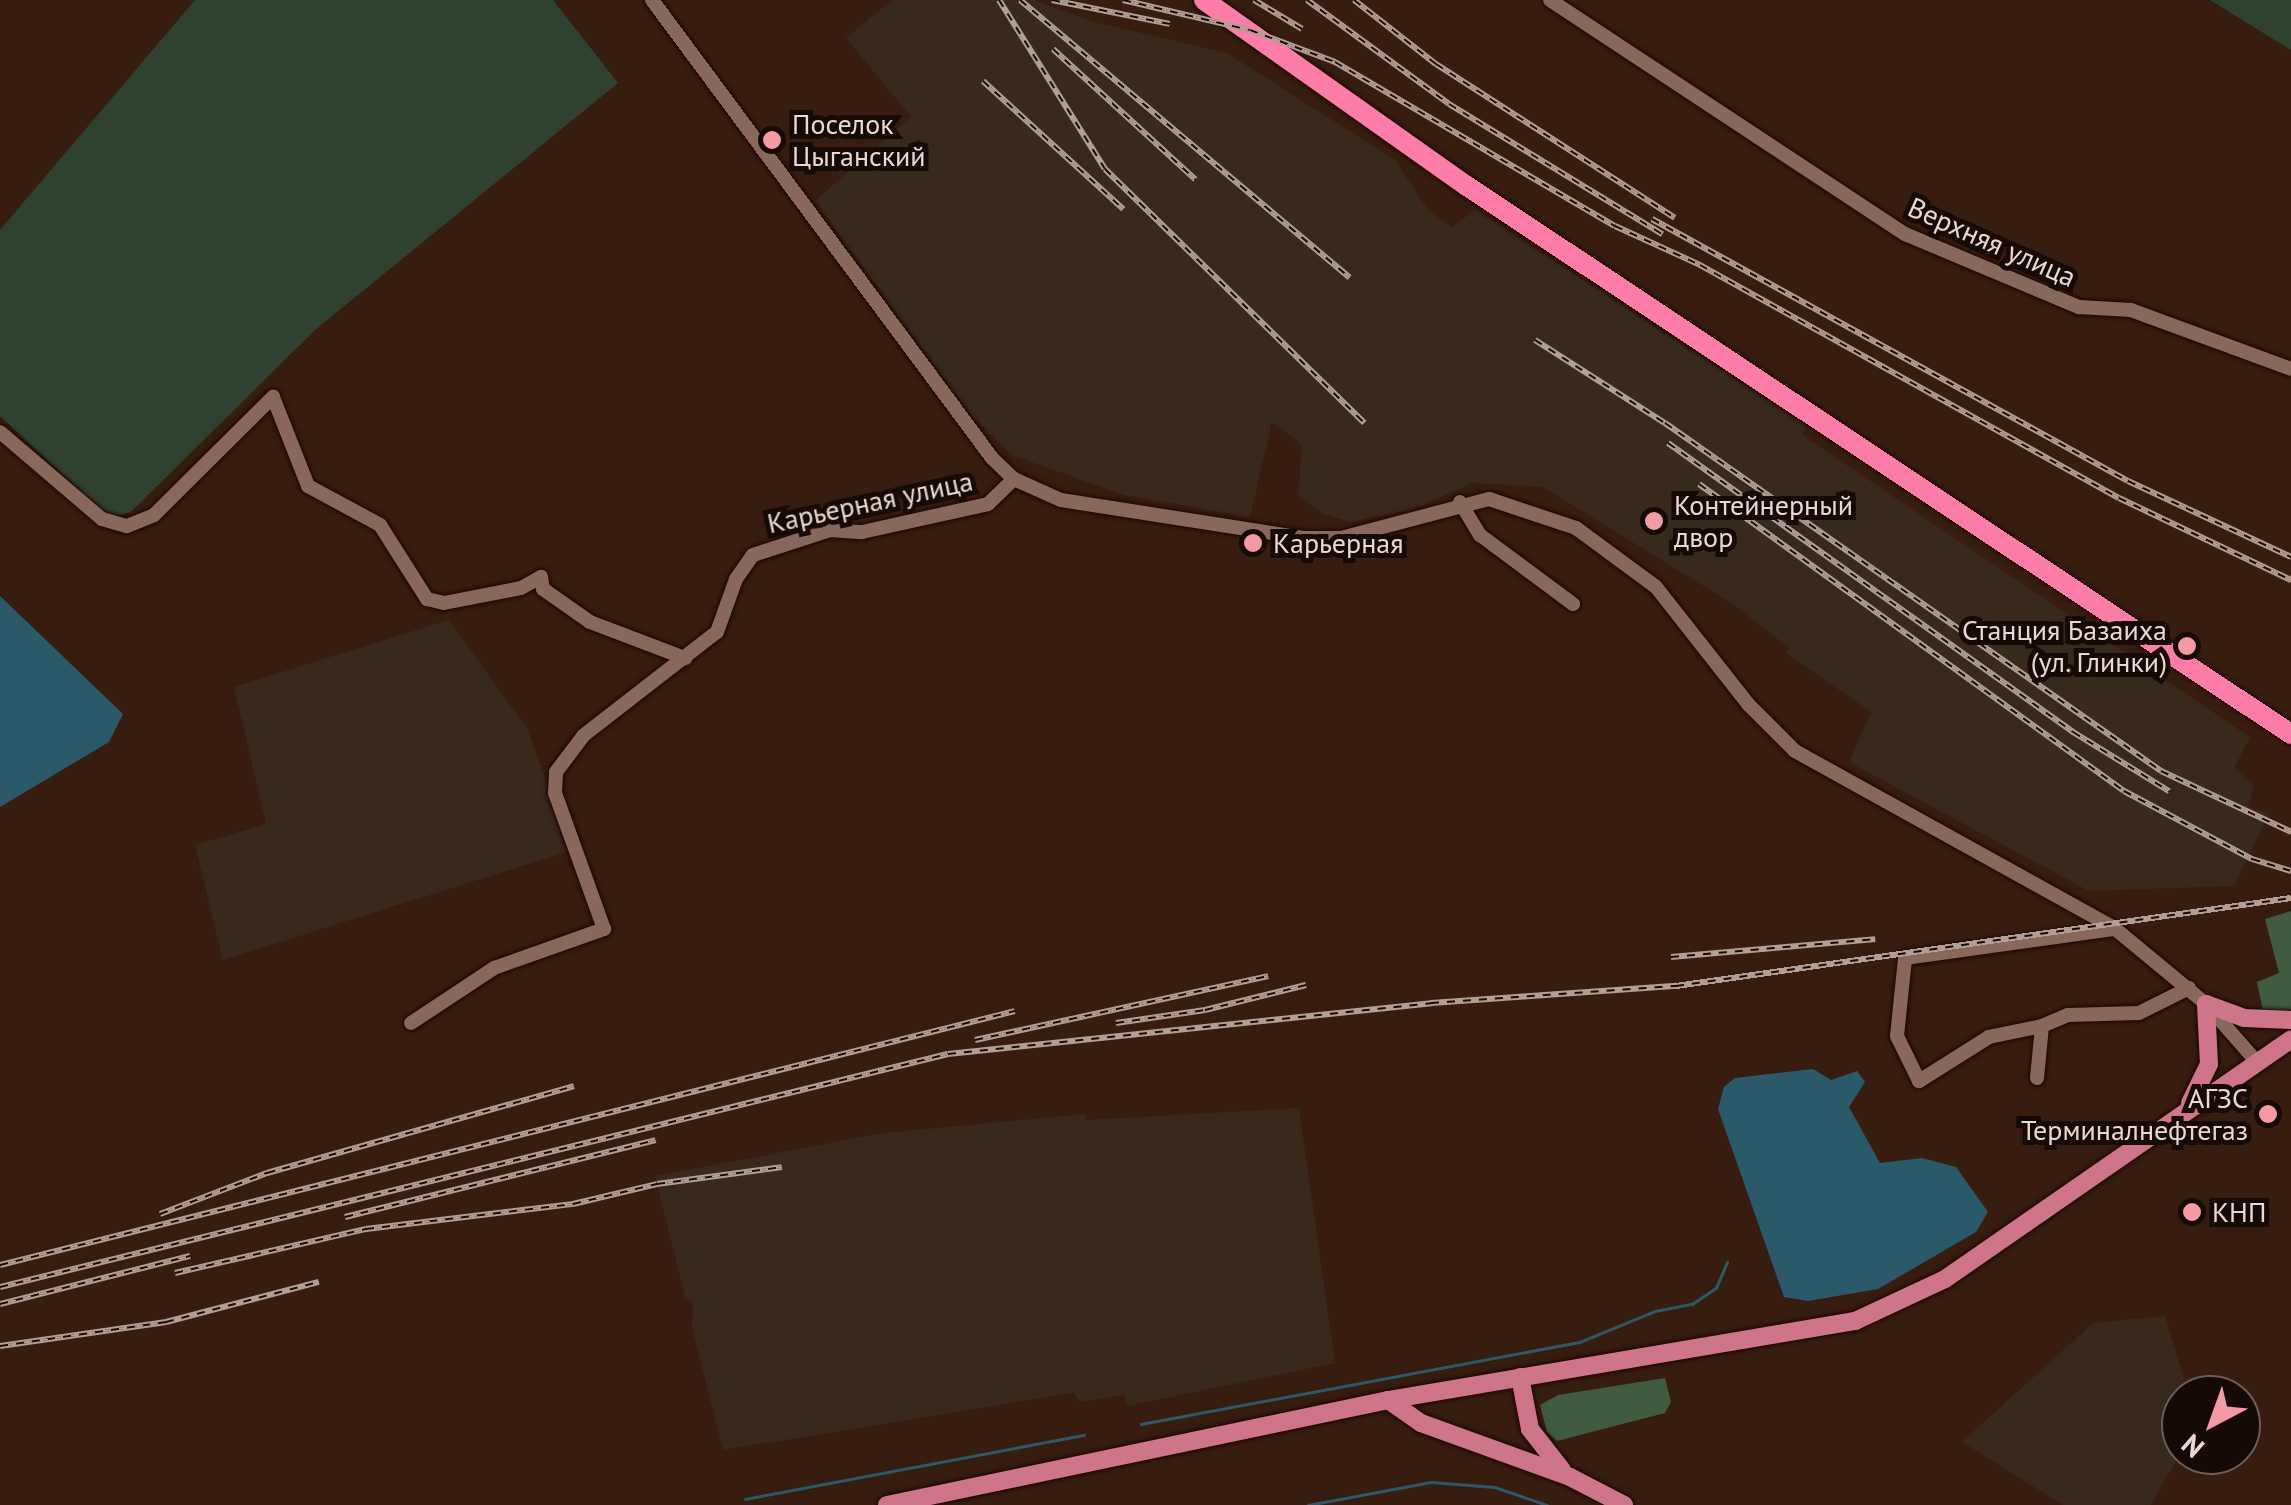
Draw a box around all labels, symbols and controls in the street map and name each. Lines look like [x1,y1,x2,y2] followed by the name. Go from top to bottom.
[792,107,926,173] place label: Поселок Цыганский
[761,129,783,151] marker: Поселок Цыганский
[1903,190,2081,294] street label: Верхняя улица
[764,464,976,540] street label: Карьерная улица
[1674,488,1853,554] place label: Контейнерный двор
[1643,510,1665,532] marker: Контейнерный двор
[1273,526,1403,560] place label: Карьерная
[1242,532,1264,554] marker: Карьерная
[1962,613,2167,679] place label: Станция Базаиха (ул. Глинки)
[2176,635,2198,657] marker: Станция Базаиха (ул. Глинки)
[2021,1081,2248,1147] place label: АГЗС Терминалнефтегаз
[2257,1103,2279,1125] marker: АГЗС Терминалнефтегаз
[2212,1195,2266,1229] place label: КНП
[2181,1201,2203,1223] marker: КНП
[2161,1375,2261,1475] north arrow
[2173,1427,2211,1467] text: N

